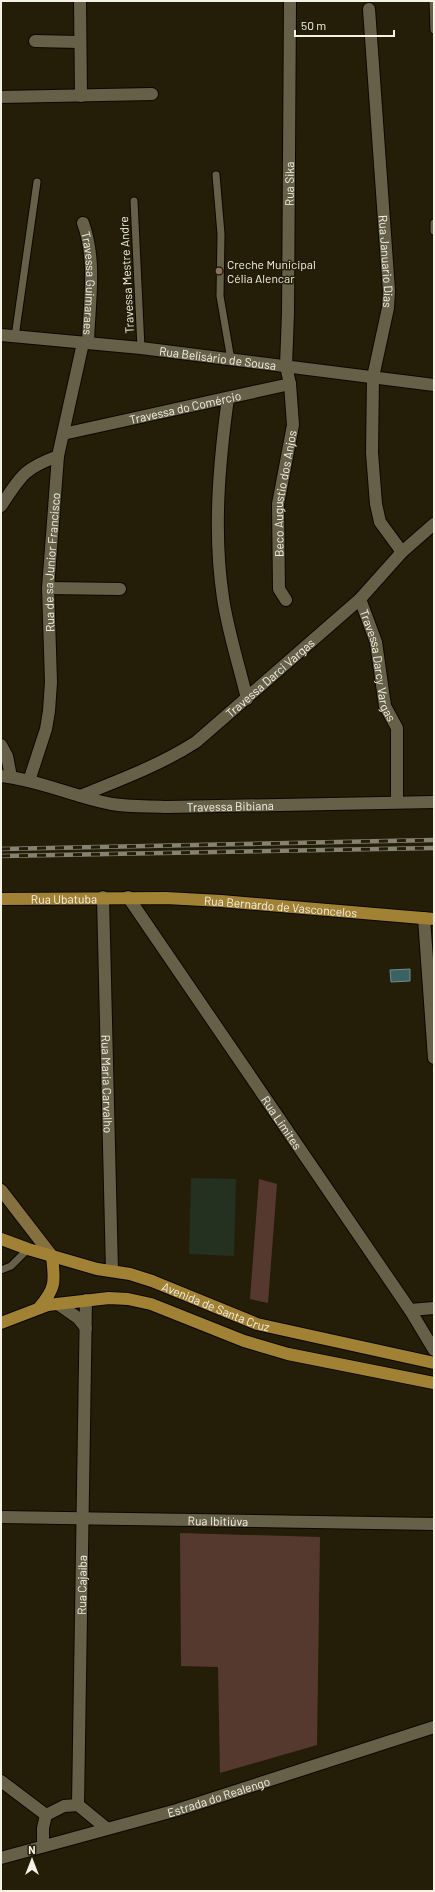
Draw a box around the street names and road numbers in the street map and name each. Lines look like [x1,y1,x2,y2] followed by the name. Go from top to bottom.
[282,162,296,206] street label: Rua Sika
[377,214,396,309] street label: Rua Januario Dias
[116,216,136,334] street label: Travessa Mestre Andre
[79,230,98,336] street label: Travessa Guimaraes
[159,343,277,372] street label: Rua Belisário de Sousa
[128,388,242,426] street label: Travessa do Comércio
[271,429,299,557] street label: Beco Augustio dos Anjos
[41,492,62,632] street label: Rua de sa Junior Francisco
[357,607,399,724] street label: Travessa Darcy Vargas
[223,635,317,720] street label: Travessa Darci Vargas
[186,798,274,814] street label: Travessa Bibiana
[31,891,97,906] street label: Rua Ubatuba
[204,893,358,920] street label: Rua Bernardo de Vasconcelos
[99,1035,116,1133] street label: Rua Maria Carvalho
[259,1093,305,1152] street label: Rua Limites
[160,1279,271,1334] street label: Avenida de Santa Cruz
[188,1513,248,1528] street label: Rua Ibitiúva
[74,1555,89,1615] street label: Rua Cajaíba
[166,1774,271,1819] street label: Estrada do Realengo

